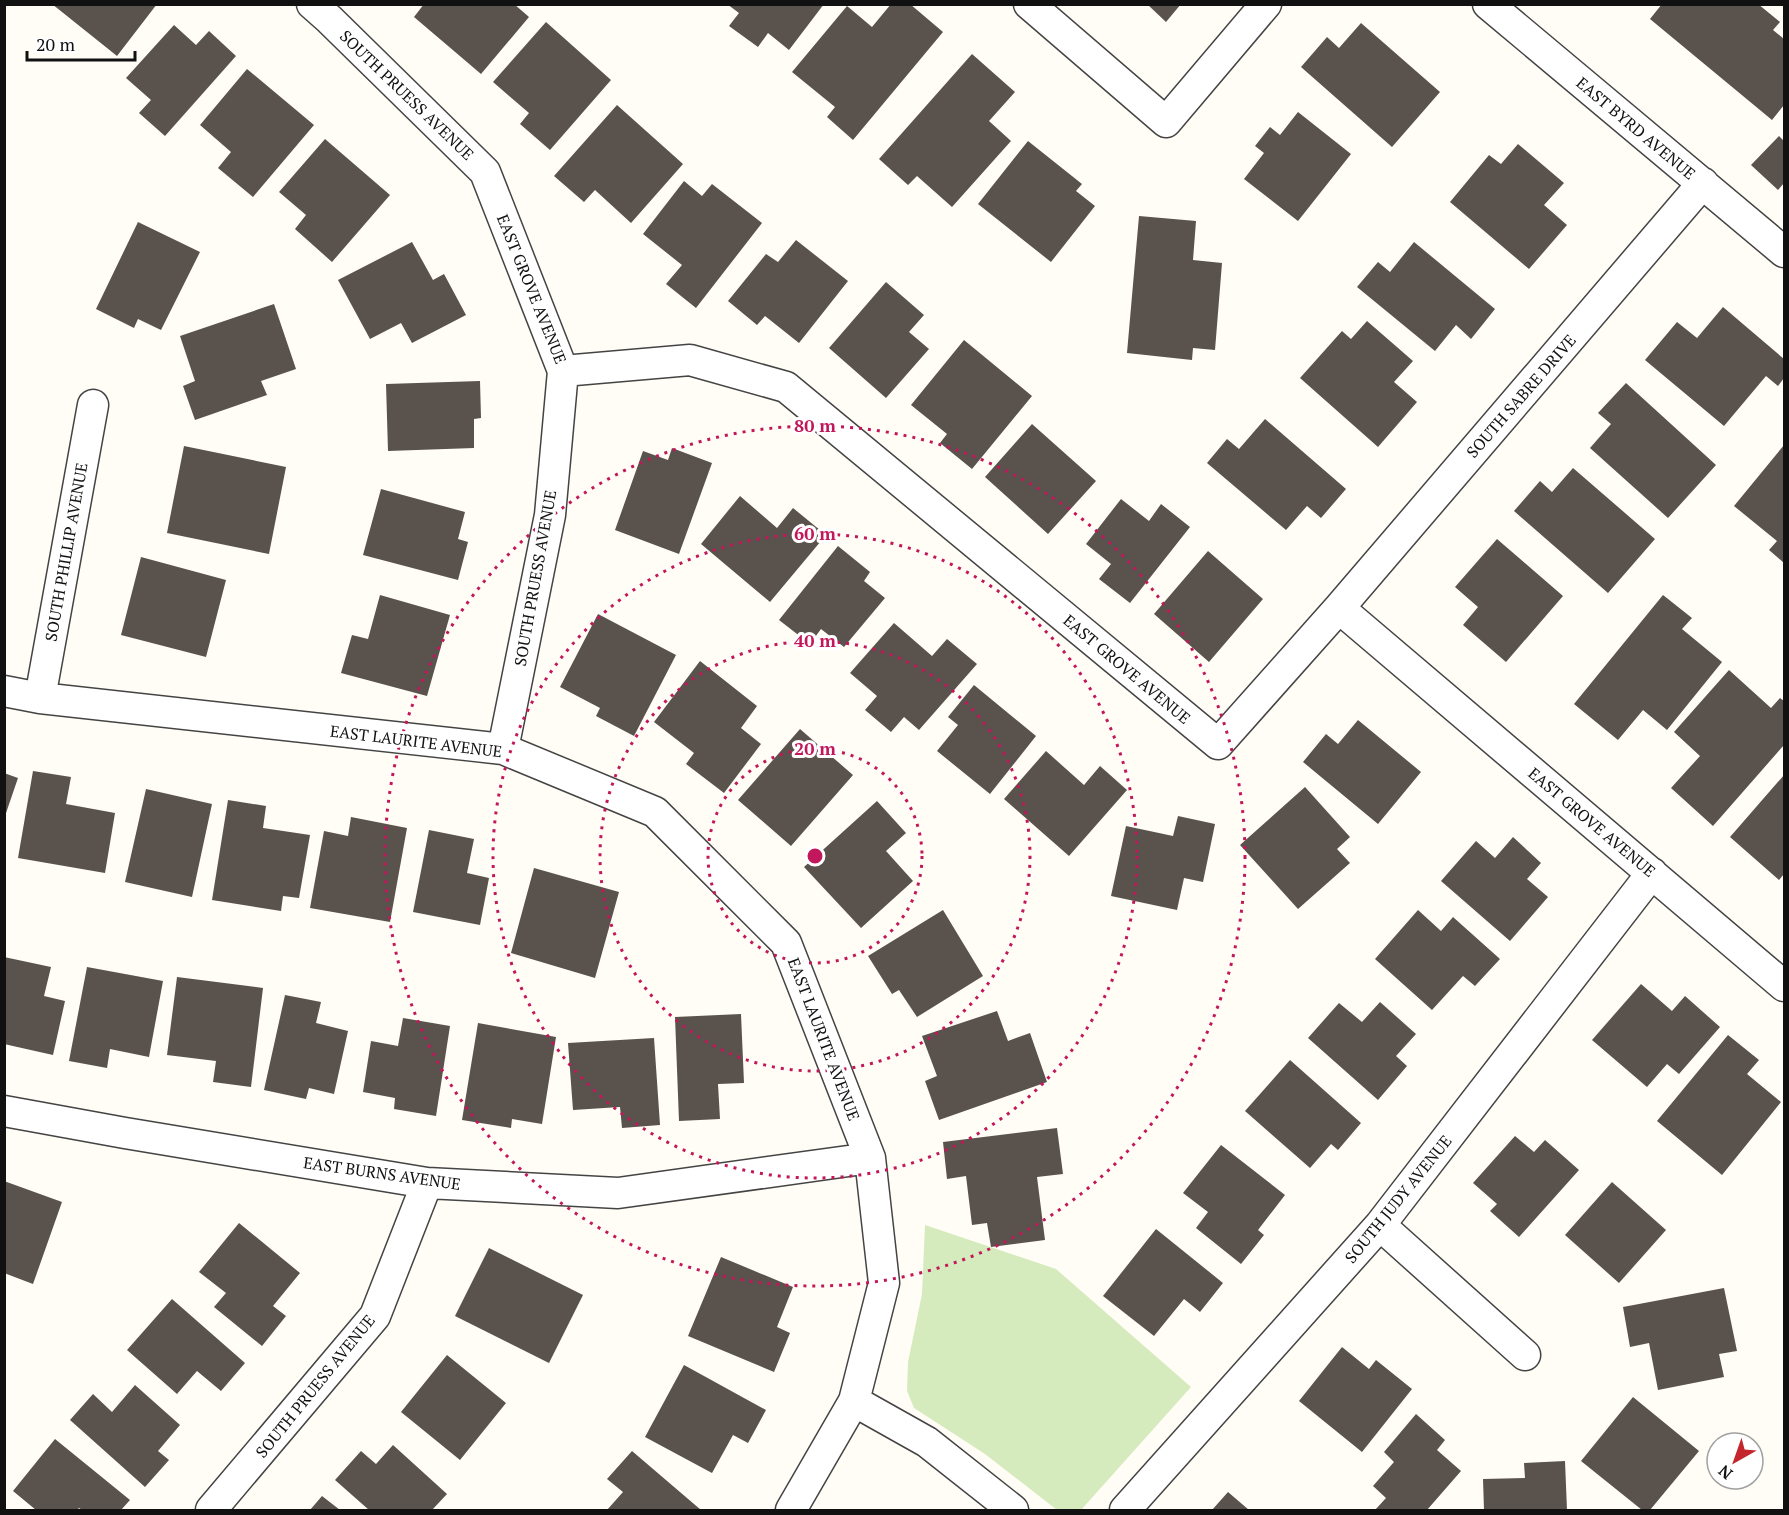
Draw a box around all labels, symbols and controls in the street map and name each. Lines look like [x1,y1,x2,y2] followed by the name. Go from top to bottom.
[27,24,135,62] scale bar
[335,25,479,165] street label: SOUTH PRUESS AVENUE
[36,32,76,56] text: 20 m
[1572,72,1700,184] street label: EAST BYRD AVENUE
[492,211,572,367] street label: EAST GROVE AVENUE
[1461,330,1581,462] street label: SOUTH SABRE DRIVE
[794,413,836,437] text: 80 m
[39,461,93,643] street label: SOUTH PHILLIP AVENUE
[509,488,561,668] street label: SOUTH PRUESS AVENUE
[794,521,836,545] text: 60 m
[1059,609,1195,729] street label: EAST GROVE AVENUE
[794,628,836,652] text: 40 m
[329,720,503,762] street label: EAST LAURITE AVENUE
[794,736,836,760] text: 20 m
[1524,762,1660,882] street label: EAST GROVE AVENUE
[805,846,825,866] centre of rings
[783,954,865,1124] street label: EAST LAURITE AVENUE
[1340,1130,1456,1268] street label: SOUTH JUDY AVENUE
[302,1151,462,1195] street label: EAST BURNS AVENUE
[250,1310,380,1462] street label: SOUTH PRUESS AVENUE
[1705,1431,1765,1491] north arrow
[1714,1460,1737,1485] text: N

